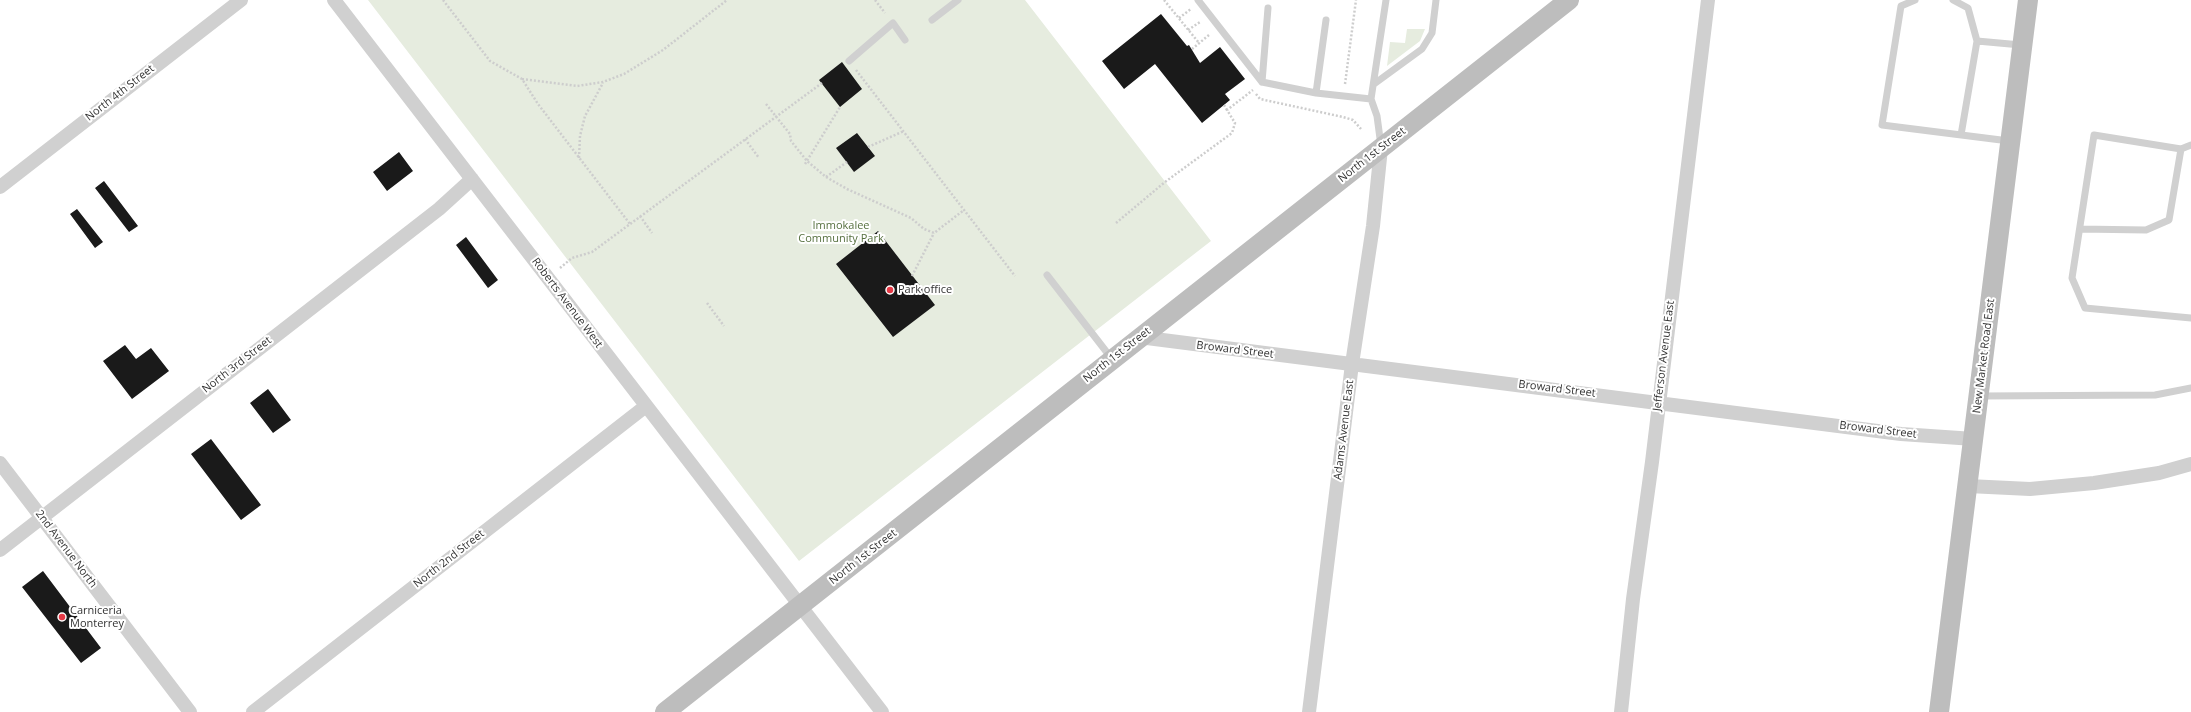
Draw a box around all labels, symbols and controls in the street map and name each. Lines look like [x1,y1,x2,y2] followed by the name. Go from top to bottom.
[83,62,157,124] street label: North 4th Street
[1336,125,1408,185] street label: North 1st Street
[798,219,884,245] park label: Immokalee Community Park
[529,255,605,351] street label: Roberts Avenue West
[898,283,952,297] place label: Park office
[885,285,895,295] marker: Park office
[1970,298,1998,414] street label: New Market Road East
[1651,300,1677,412] street label: Jefferson Avenue East
[1081,325,1153,385] street label: North 1st Street
[200,334,274,396] street label: North 3rd Street
[1196,339,1274,361] street label: Broward Street
[1518,378,1596,400] street label: Broward Street
[1331,379,1357,481] street label: Adams Avenue East
[1839,419,1917,441] street label: Broward Street
[32,508,100,590] street label: 2nd Avenue North
[411,527,487,591] street label: North 2nd Street
[827,527,899,587] street label: North 1st Street
[70,604,124,630] place label: Carniceria Monterrey
[57,612,67,622] marker: Carniceria Monterrey

